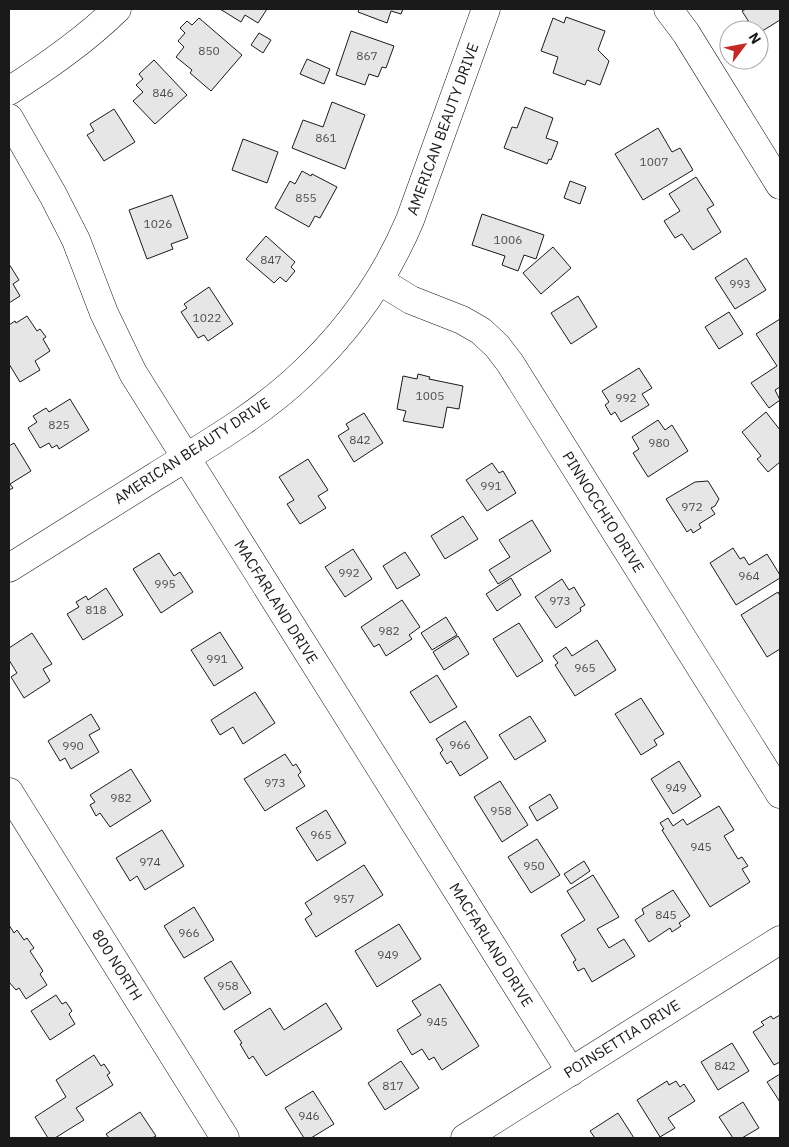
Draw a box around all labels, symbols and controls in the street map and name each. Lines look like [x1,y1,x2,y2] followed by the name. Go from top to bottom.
[719,20,769,70] north arrow
[745,29,765,47] text: N
[402,40,483,218] street label: AMERICAN BEAUTY DRIVE
[198,43,220,58] house number: 850
[356,48,378,63] house number: 867
[152,85,174,100] house number: 846
[315,130,337,145] house number: 861
[640,154,668,169] house number: 1007
[295,190,317,205] house number: 855
[144,216,172,231] house number: 1026
[494,232,522,247] house number: 1006
[260,252,282,267] house number: 847
[729,276,751,291] house number: 993
[193,310,221,325] house number: 1022
[416,388,444,403] house number: 1005
[615,390,637,405] house number: 992
[110,393,273,508] street label: AMERICAN BEAUTY DRIVE
[48,417,70,432] house number: 825
[349,432,371,447] house number: 842
[648,435,670,450] house number: 980
[558,447,648,576] street label: PINNOCCHIO DRIVE
[480,478,502,493] house number: 991
[681,499,703,514] house number: 972
[230,536,322,667] street label: MACFARLAND DRIVE
[338,565,360,580] house number: 992
[738,568,760,583] house number: 964
[154,576,176,591] house number: 995
[549,593,571,608] house number: 973
[85,602,107,617] house number: 818
[378,623,400,638] house number: 982
[206,651,228,666] house number: 991
[574,660,596,675] house number: 965
[449,737,471,752] house number: 966
[62,738,84,753] house number: 990
[264,775,286,790] house number: 973
[665,780,687,795] house number: 949
[110,790,132,805] house number: 982
[490,803,512,818] house number: 958
[310,827,332,842] house number: 965
[690,839,712,854] house number: 945
[139,854,161,869] house number: 974
[523,858,545,873] house number: 950
[445,879,537,1010] street label: MACFARLAND DRIVE
[333,891,355,906] house number: 957
[655,907,677,922] house number: 845
[178,925,200,940] house number: 966
[88,926,147,1004] street label: 800 NORTH
[377,947,399,962] house number: 949
[217,978,239,993] house number: 958
[560,995,684,1082] street label: POINSETTIA DRIVE
[426,1014,448,1029] house number: 945
[714,1058,736,1073] house number: 842
[382,1078,404,1093] house number: 817
[298,1108,320,1123] house number: 946

